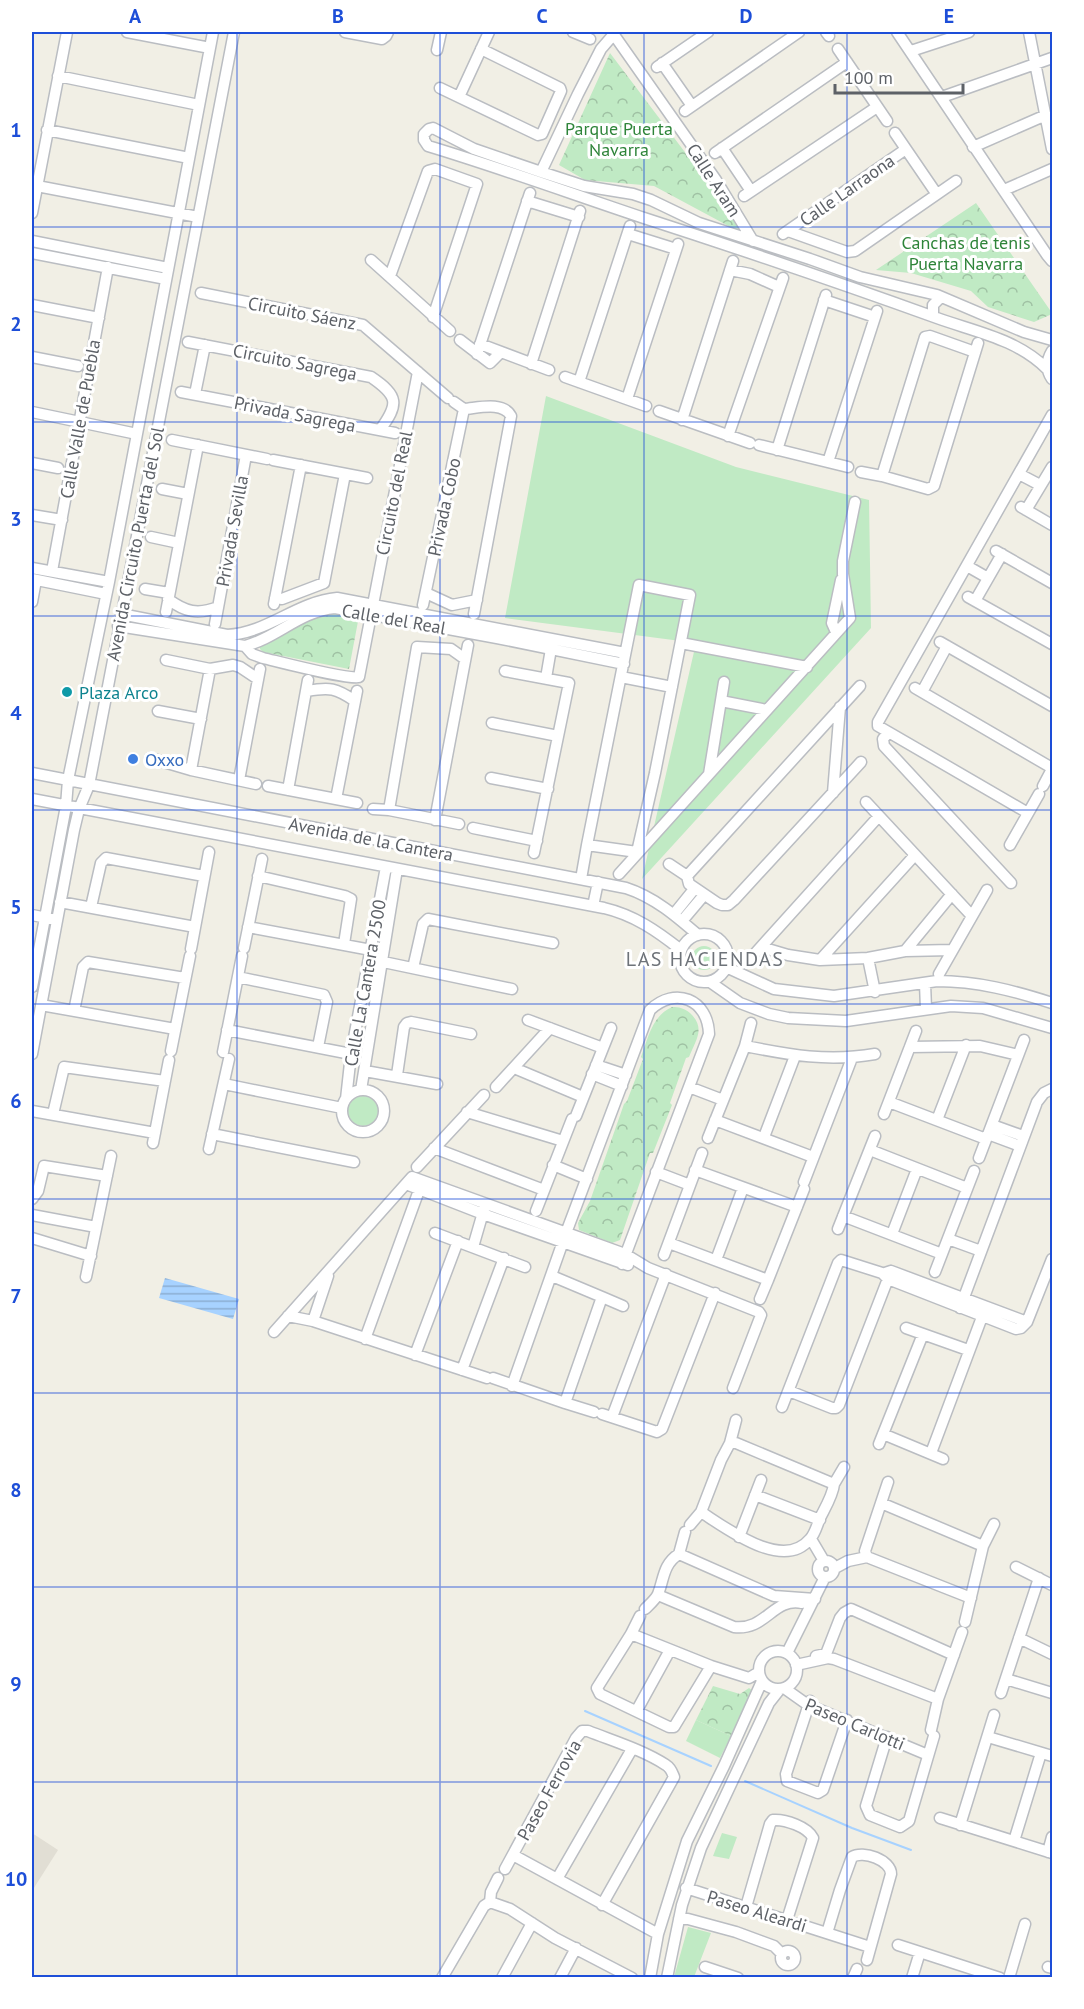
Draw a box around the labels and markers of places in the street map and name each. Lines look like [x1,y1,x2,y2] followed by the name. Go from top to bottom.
[79,681,158,704] place label: Plaza Arco
[60,685,74,699] marker: Plaza Arco
[145,748,184,771] place label: Oxxo
[126,752,140,766] marker: Oxxo

